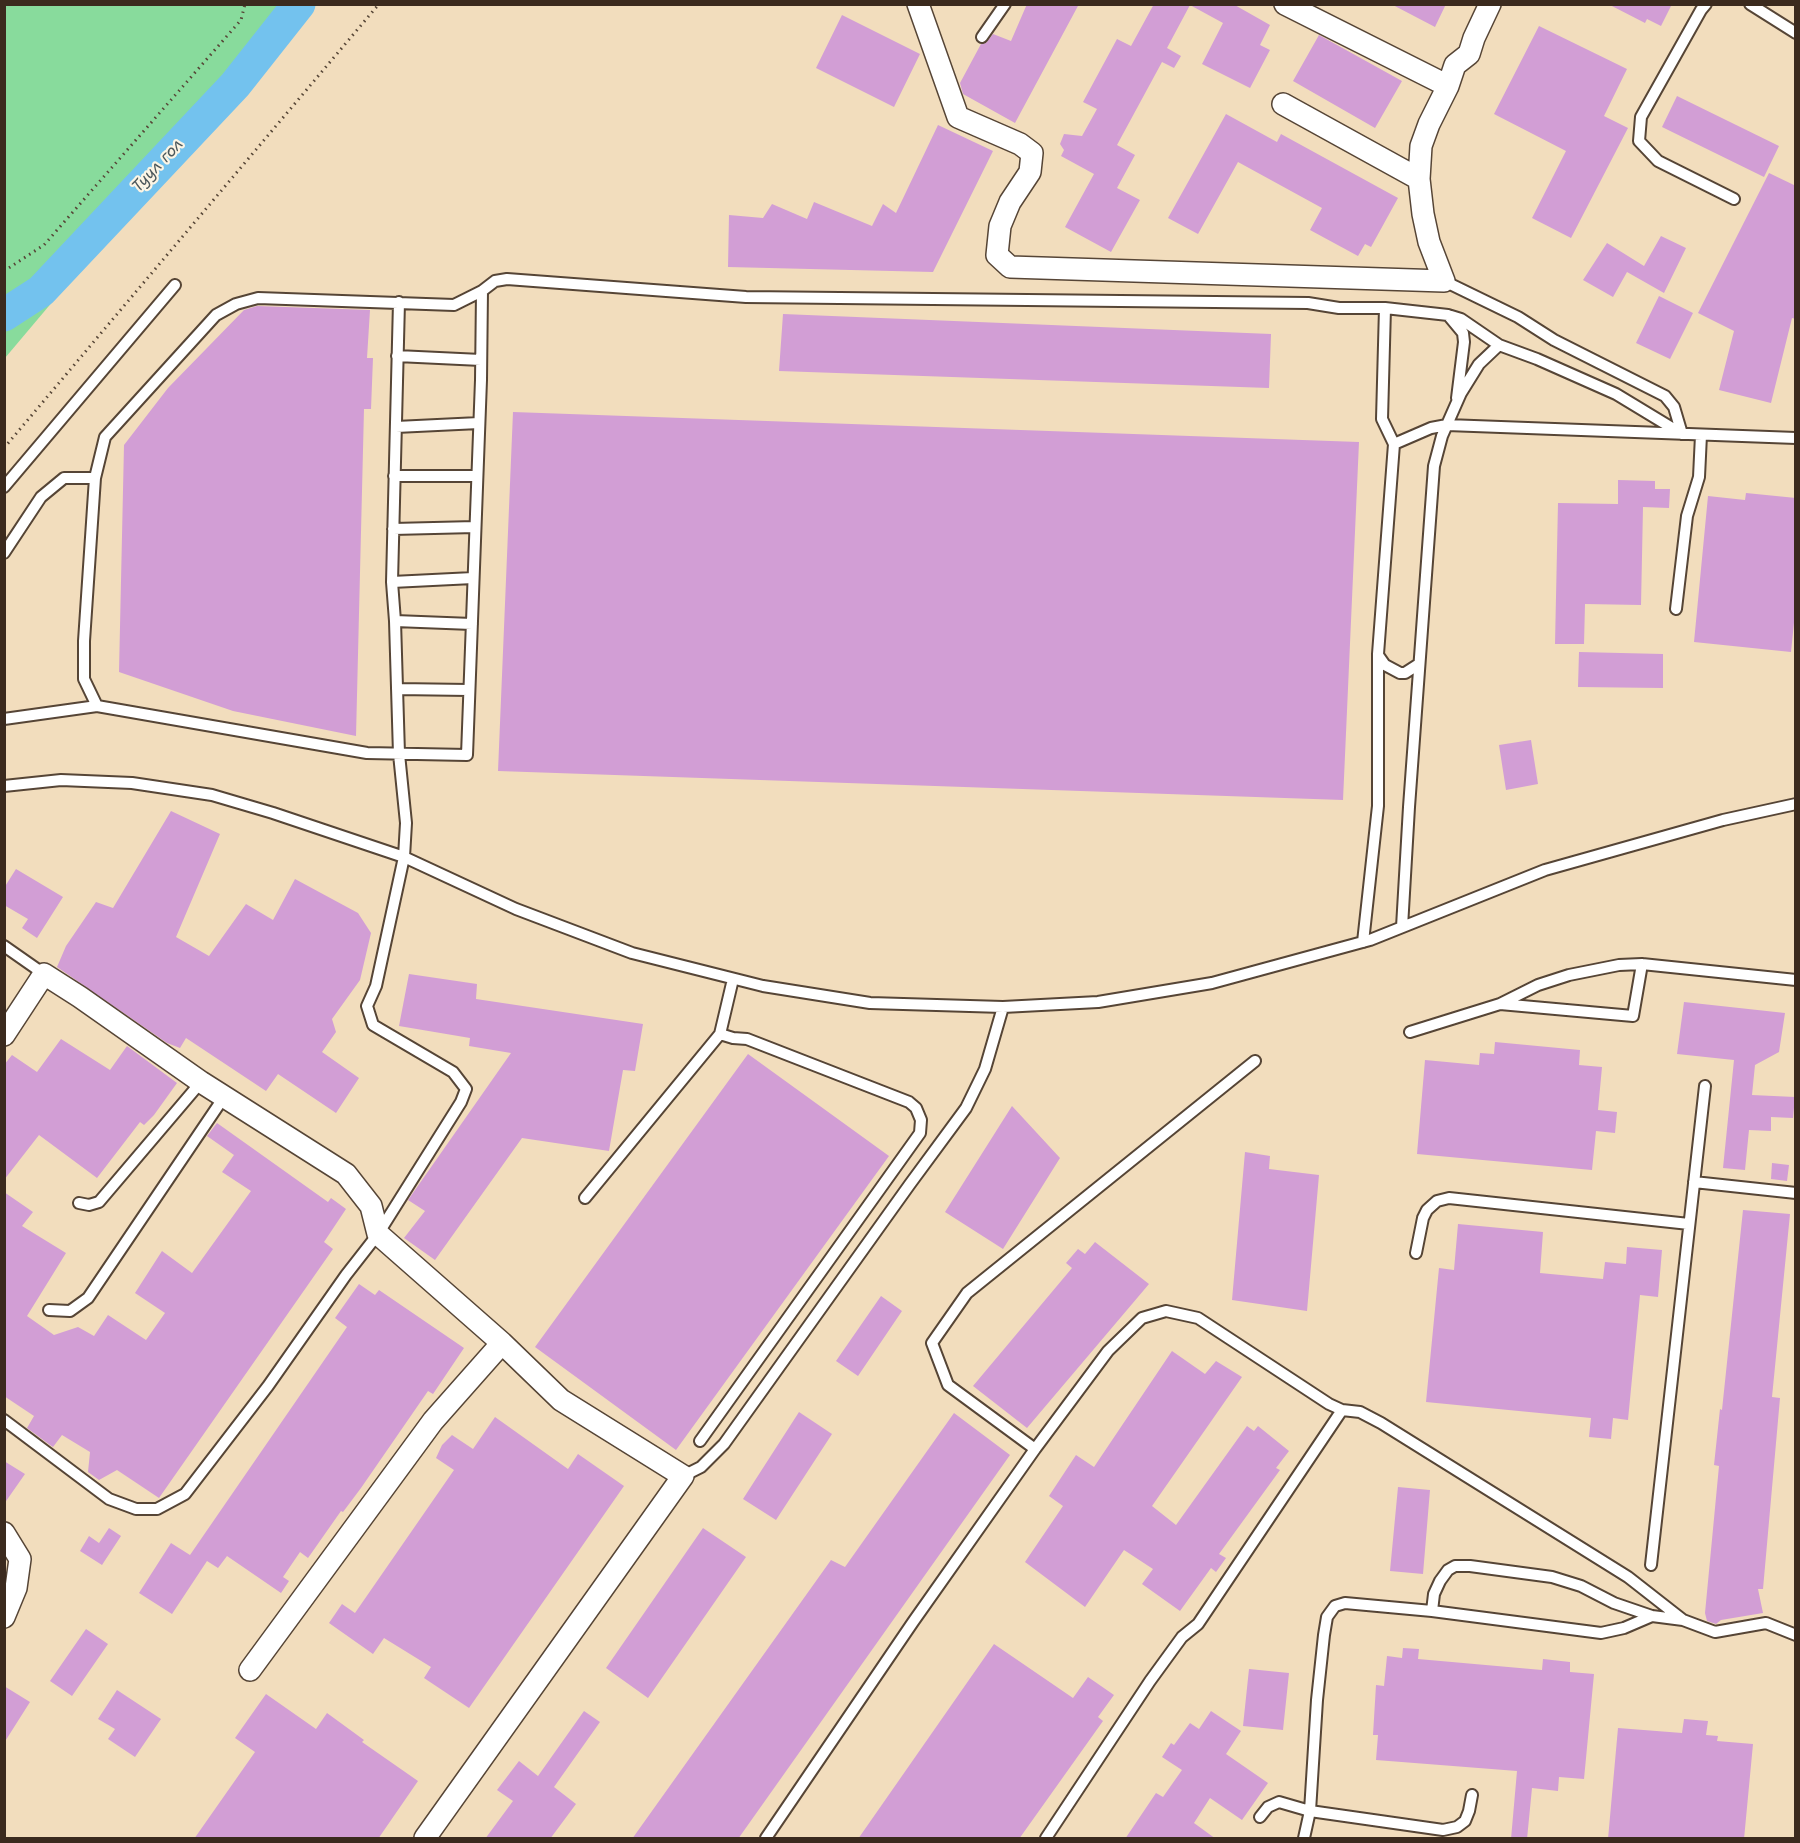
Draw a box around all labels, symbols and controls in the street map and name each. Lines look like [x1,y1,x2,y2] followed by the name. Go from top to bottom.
[128,135,188,197] water label: Туул гол

